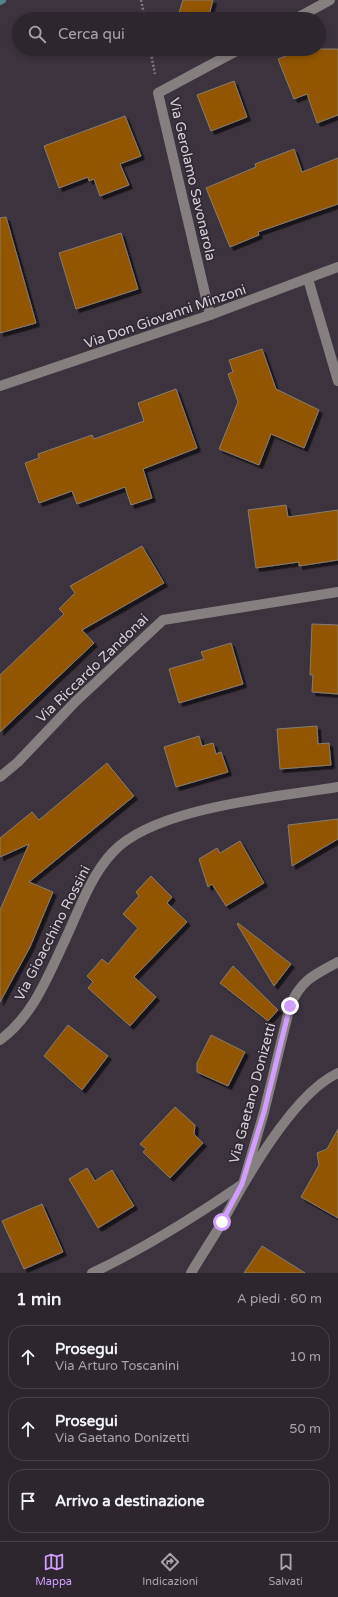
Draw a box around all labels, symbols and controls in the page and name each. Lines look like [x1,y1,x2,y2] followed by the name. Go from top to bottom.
[12,12,326,56] search box
[26,23,48,45] icon: search
[58,25,125,43] text: Cerca qui
[165,96,220,262] street label: Via Gerolamo Savonarola
[82,281,248,352] street label: Via Don Giovanni Minzoni
[33,610,152,726] street label: Via Riccardo Zandonai
[11,863,94,1004] street label: Via Gioacchino Rossini
[281,997,299,1015] route end
[226,1021,279,1165] street label: Via Gaetano Donizetti
[213,1213,231,1231] route start
[16,1289,61,1310] text: 1 min
[237,1291,322,1307] text: A piedi · 60 m
[55,1340,118,1358] text: Prosegui
[17,1346,39,1368] icon: ahead
[289,1349,321,1365] text: 10 m
[55,1358,179,1374] text: Via Arturo Toscanini
[55,1412,118,1430] text: Prosegui
[17,1418,39,1440] icon: ahead
[289,1421,321,1437] text: 50 m
[55,1430,189,1446] text: Via Gaetano Donizetti
[17,1490,39,1512] icon: arrive
[55,1492,205,1510] text: Arrivo a destinazione
[35,1551,72,1588] tab: Mappa
[142,1551,198,1588] tab: Indicazioni
[268,1551,303,1588] tab: Salvati

